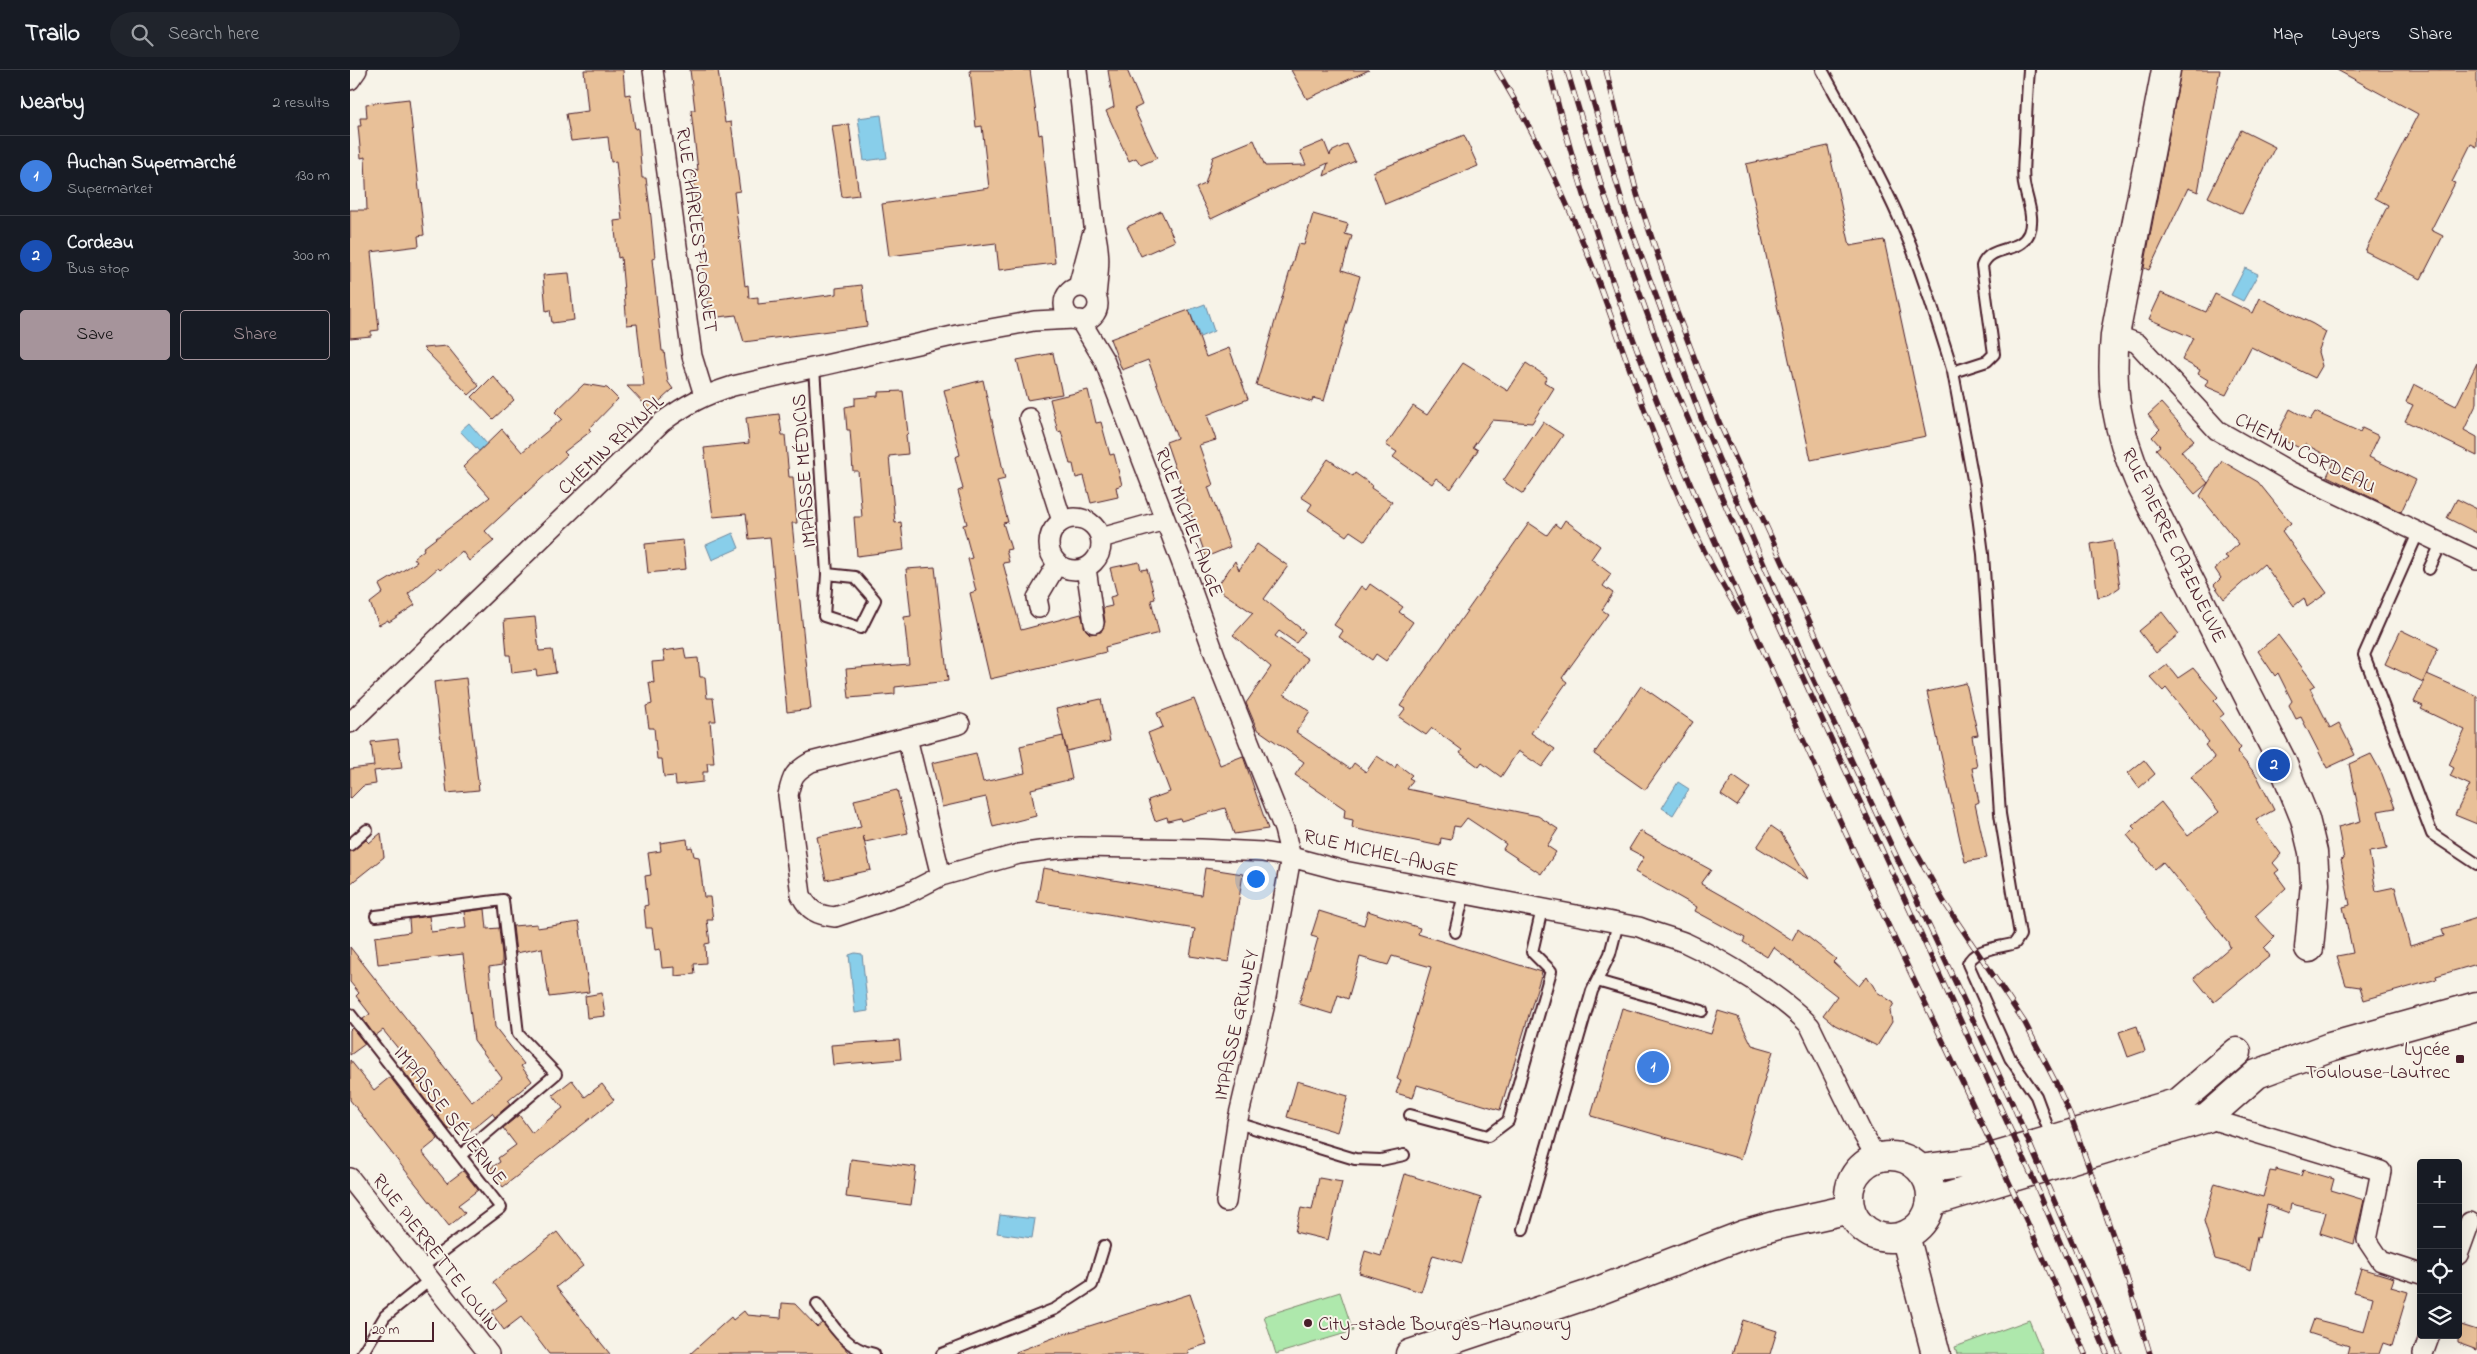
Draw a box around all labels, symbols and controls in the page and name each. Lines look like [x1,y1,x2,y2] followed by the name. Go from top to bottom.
[110,12,460,57] search box
[25,17,80,52] text: Trailo
[128,21,156,49] icon: search
[168,21,259,48] text: Search here
[2273,22,2303,48] text: Map
[2331,22,2381,48] text: Layers
[2409,22,2452,48] text: Share
[20,88,84,118] text: Nearby
[272,91,330,115] text: 2 results
[667,126,724,335] street label: RUE CHARLES FLOQUET
[67,150,236,177] text: Auchan Supermarché
[33,164,39,188] text: 1
[295,164,330,188] text: 130 m
[67,177,153,201] text: Supermarket
[67,230,133,257] text: Cordeau
[32,244,40,268] text: 2
[293,244,330,268] text: 300 m
[67,257,130,281] text: Bus stop
[20,310,170,360] button: Save
[180,310,330,360] button: Share
[552,388,672,503] street label: CHEMIN RAYNAL
[786,393,825,549] street label: IMPASSE MÉDICIS
[2229,406,2381,502] street label: CHEMIN CORDEAU
[1146,444,1229,602] street label: RUE MICHEL-ANGE
[2113,444,2233,649] street label: RUE PIERRE CAZENEUVE
[2258,746,2290,784] pin: 2
[1300,823,1461,886] street label: RUE MICHEL-ANGE
[1243,866,1269,892] your location
[1207,947,1268,1104] street label: IMPASSE GRUNEY
[2305,1036,2450,1088] place label: Lycée Toulouse-Lautrec
[385,1041,513,1193] street label: IMPASSE SÉVERINE
[1637,1048,1669,1086] pin: 1
[2454,1053,2466,1065] marker: Lycée Toulouse-Lautrec
[2417,1159,2462,1339] map controls
[2417,1159,2462,1204] button: +
[364,1168,506,1339] street label: RUE PIERRETTE LOUIN
[2417,1204,2462,1249] button: −
[2417,1249,2462,1294] button: locate
[2417,1294,2462,1339] button: layers
[1318,1311,1571,1341] place label: City-stade Bourgès-Maunoury
[1302,1317,1314,1329] marker: City-stade Bourgès-Maunoury
[365,1319,434,1342] scale bar
[372,1320,399,1341] text: 20 m

